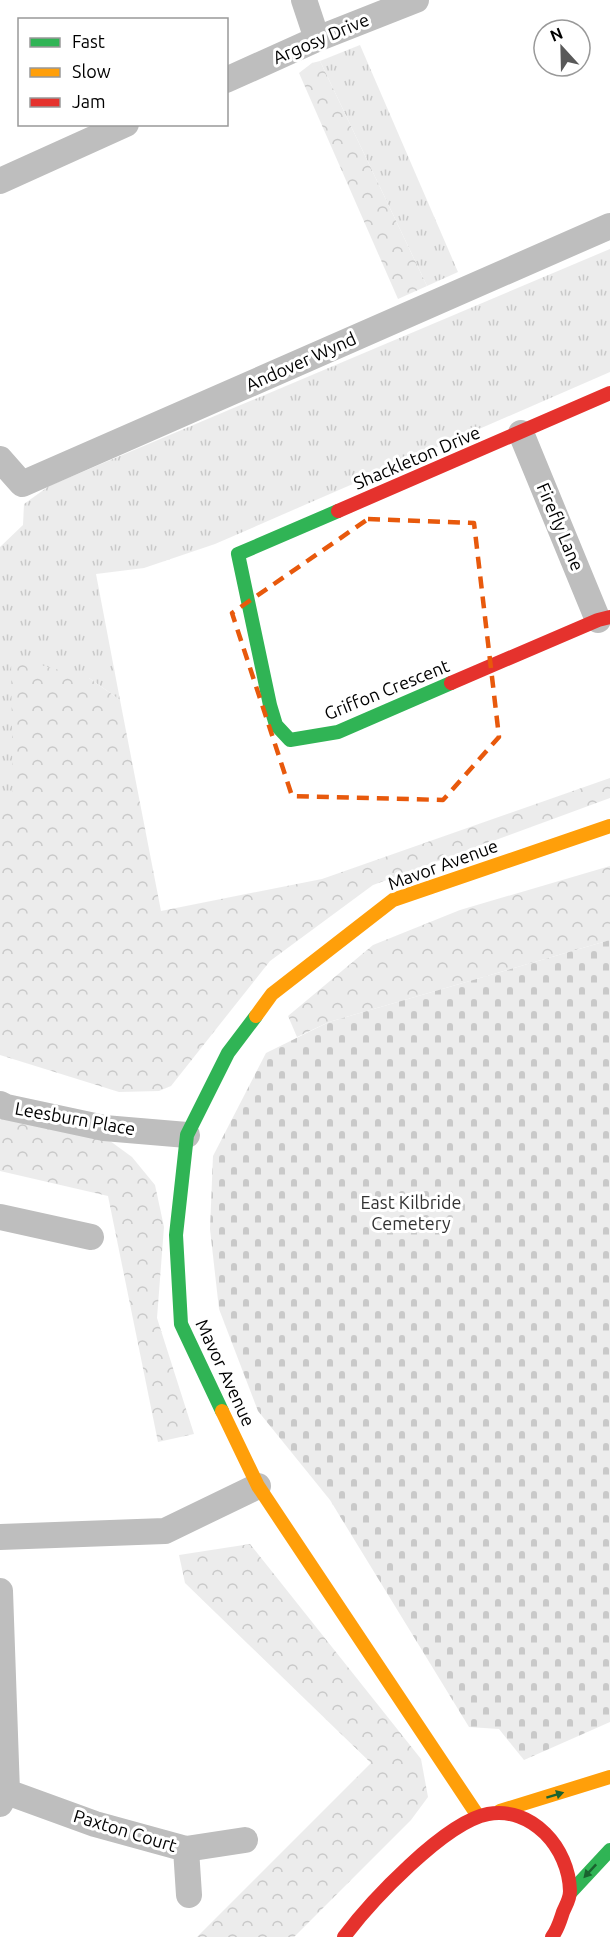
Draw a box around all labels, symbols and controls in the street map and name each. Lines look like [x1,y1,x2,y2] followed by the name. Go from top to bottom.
[270,9,372,67] street label: Argosy Drive
[18,18,228,126] legend
[532,18,592,78] north arrow
[547,24,565,45] text: N
[72,31,105,51] text: Fast
[72,61,111,81] text: Slow
[72,91,106,111] text: Jam
[242,328,359,394] street label: Andover Wynd
[350,421,483,493] street label: Shackleton Drive
[533,480,588,574] street label: Firefly Lane
[321,655,452,723] street label: Griffon Crescent
[385,835,500,893] street label: Mavor Avenue
[13,1098,137,1138] street label: Leesburn Place
[361,1192,461,1233] park label: East Kilbride Cemetery
[192,1316,259,1429] street label: Mavor Avenue
[546,1790,564,1799] one-way arrow
[71,1805,179,1855] street label: Paxton Court
[583,1864,597,1879] one-way arrow

